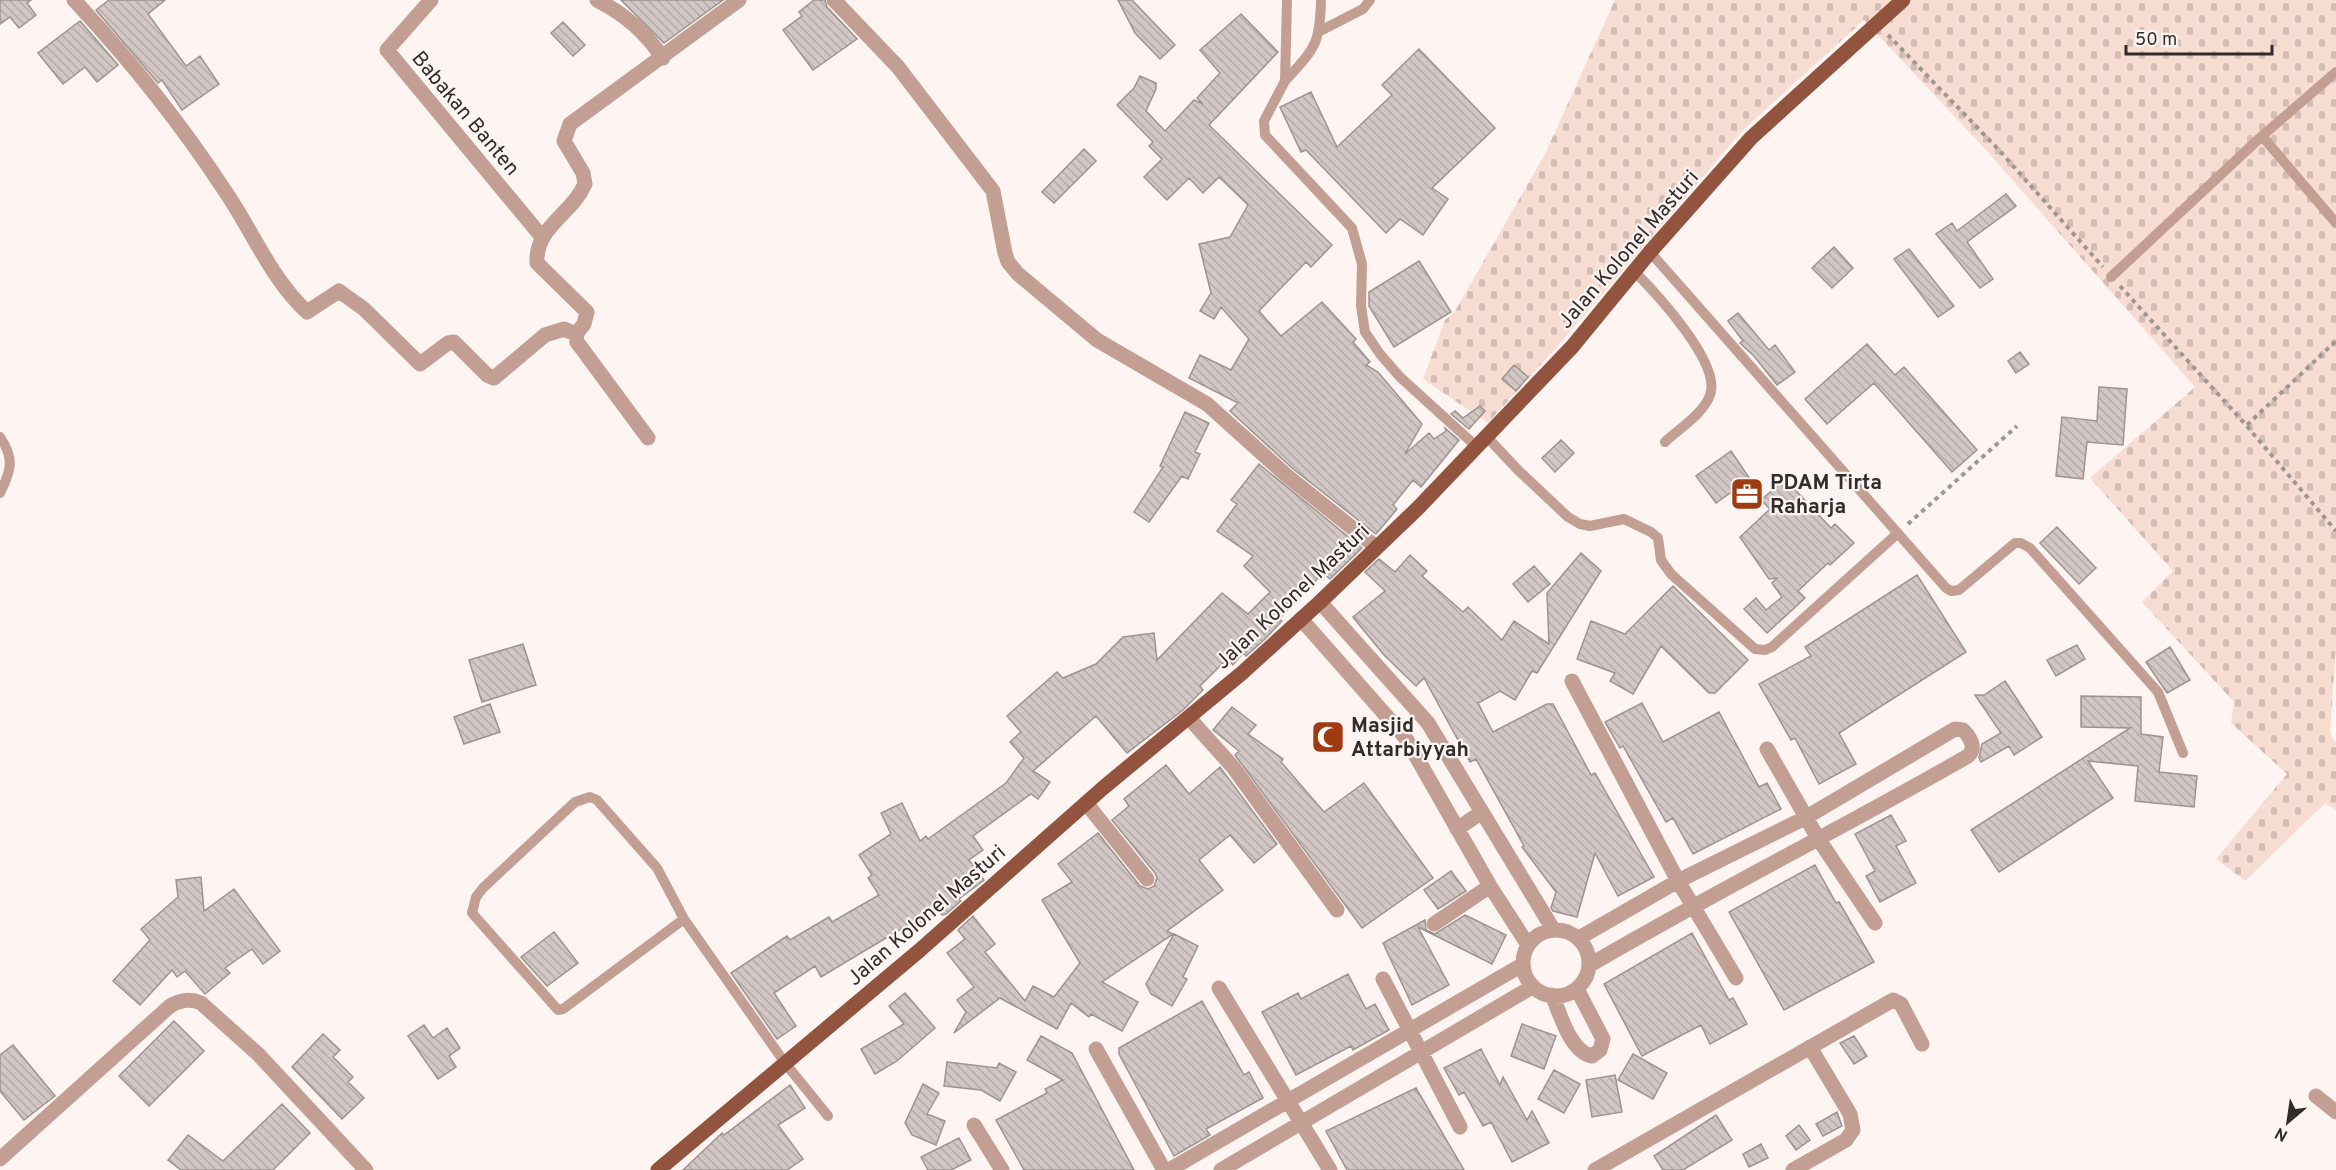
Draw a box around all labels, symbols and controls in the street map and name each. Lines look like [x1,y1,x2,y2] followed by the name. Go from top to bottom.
[2126,18,2272,56] scale bar
[2135,29,2177,52] text: 50 m
[405,46,525,182] street label: Babakan Banten
[1553,165,1706,335] street label: Jalan Kolonel Masturi
[1770,470,1882,521] place label: PDAM Tirta Raharja
[1729,476,1765,512] office icon: PDAM Tirta Raharja
[1210,518,1376,676] street label: Jalan Kolonel Masturi
[1351,713,1469,764] place label: Masjid Attarbiyyah
[1310,719,1346,755] mosque icon: Masjid Attarbiyyah
[842,840,1012,993] street label: Jalan Kolonel Masturi
[2258,1092,2318,1152] north arrow
[2272,1122,2292,1145] text: N

